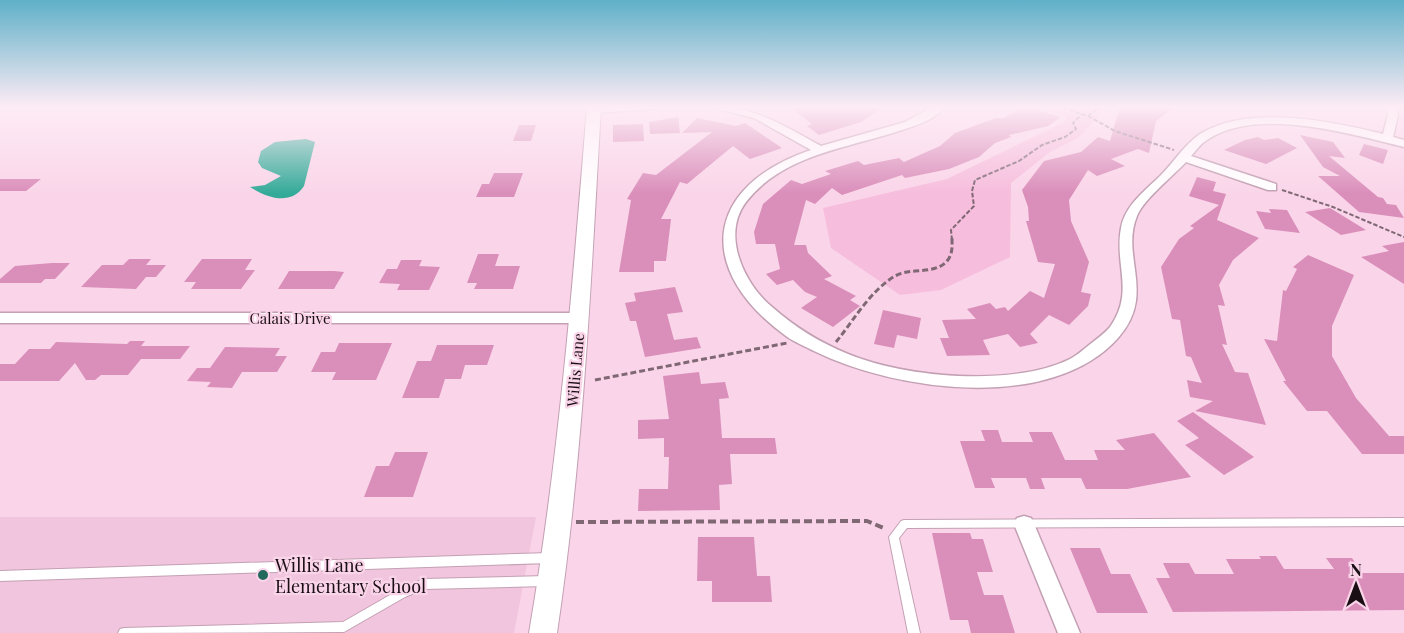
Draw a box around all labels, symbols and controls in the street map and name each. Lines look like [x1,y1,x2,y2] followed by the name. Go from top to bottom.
[249,308,331,328] street label: Calais Drive
[562,332,588,409] street label: Willis Lane
[274,553,426,598] place label: Willis Lane Elementary School
[1326,555,1386,615] north arrow
[1350,559,1362,580] text: N
[256,568,270,582] marker: Willis Lane Elementary School

